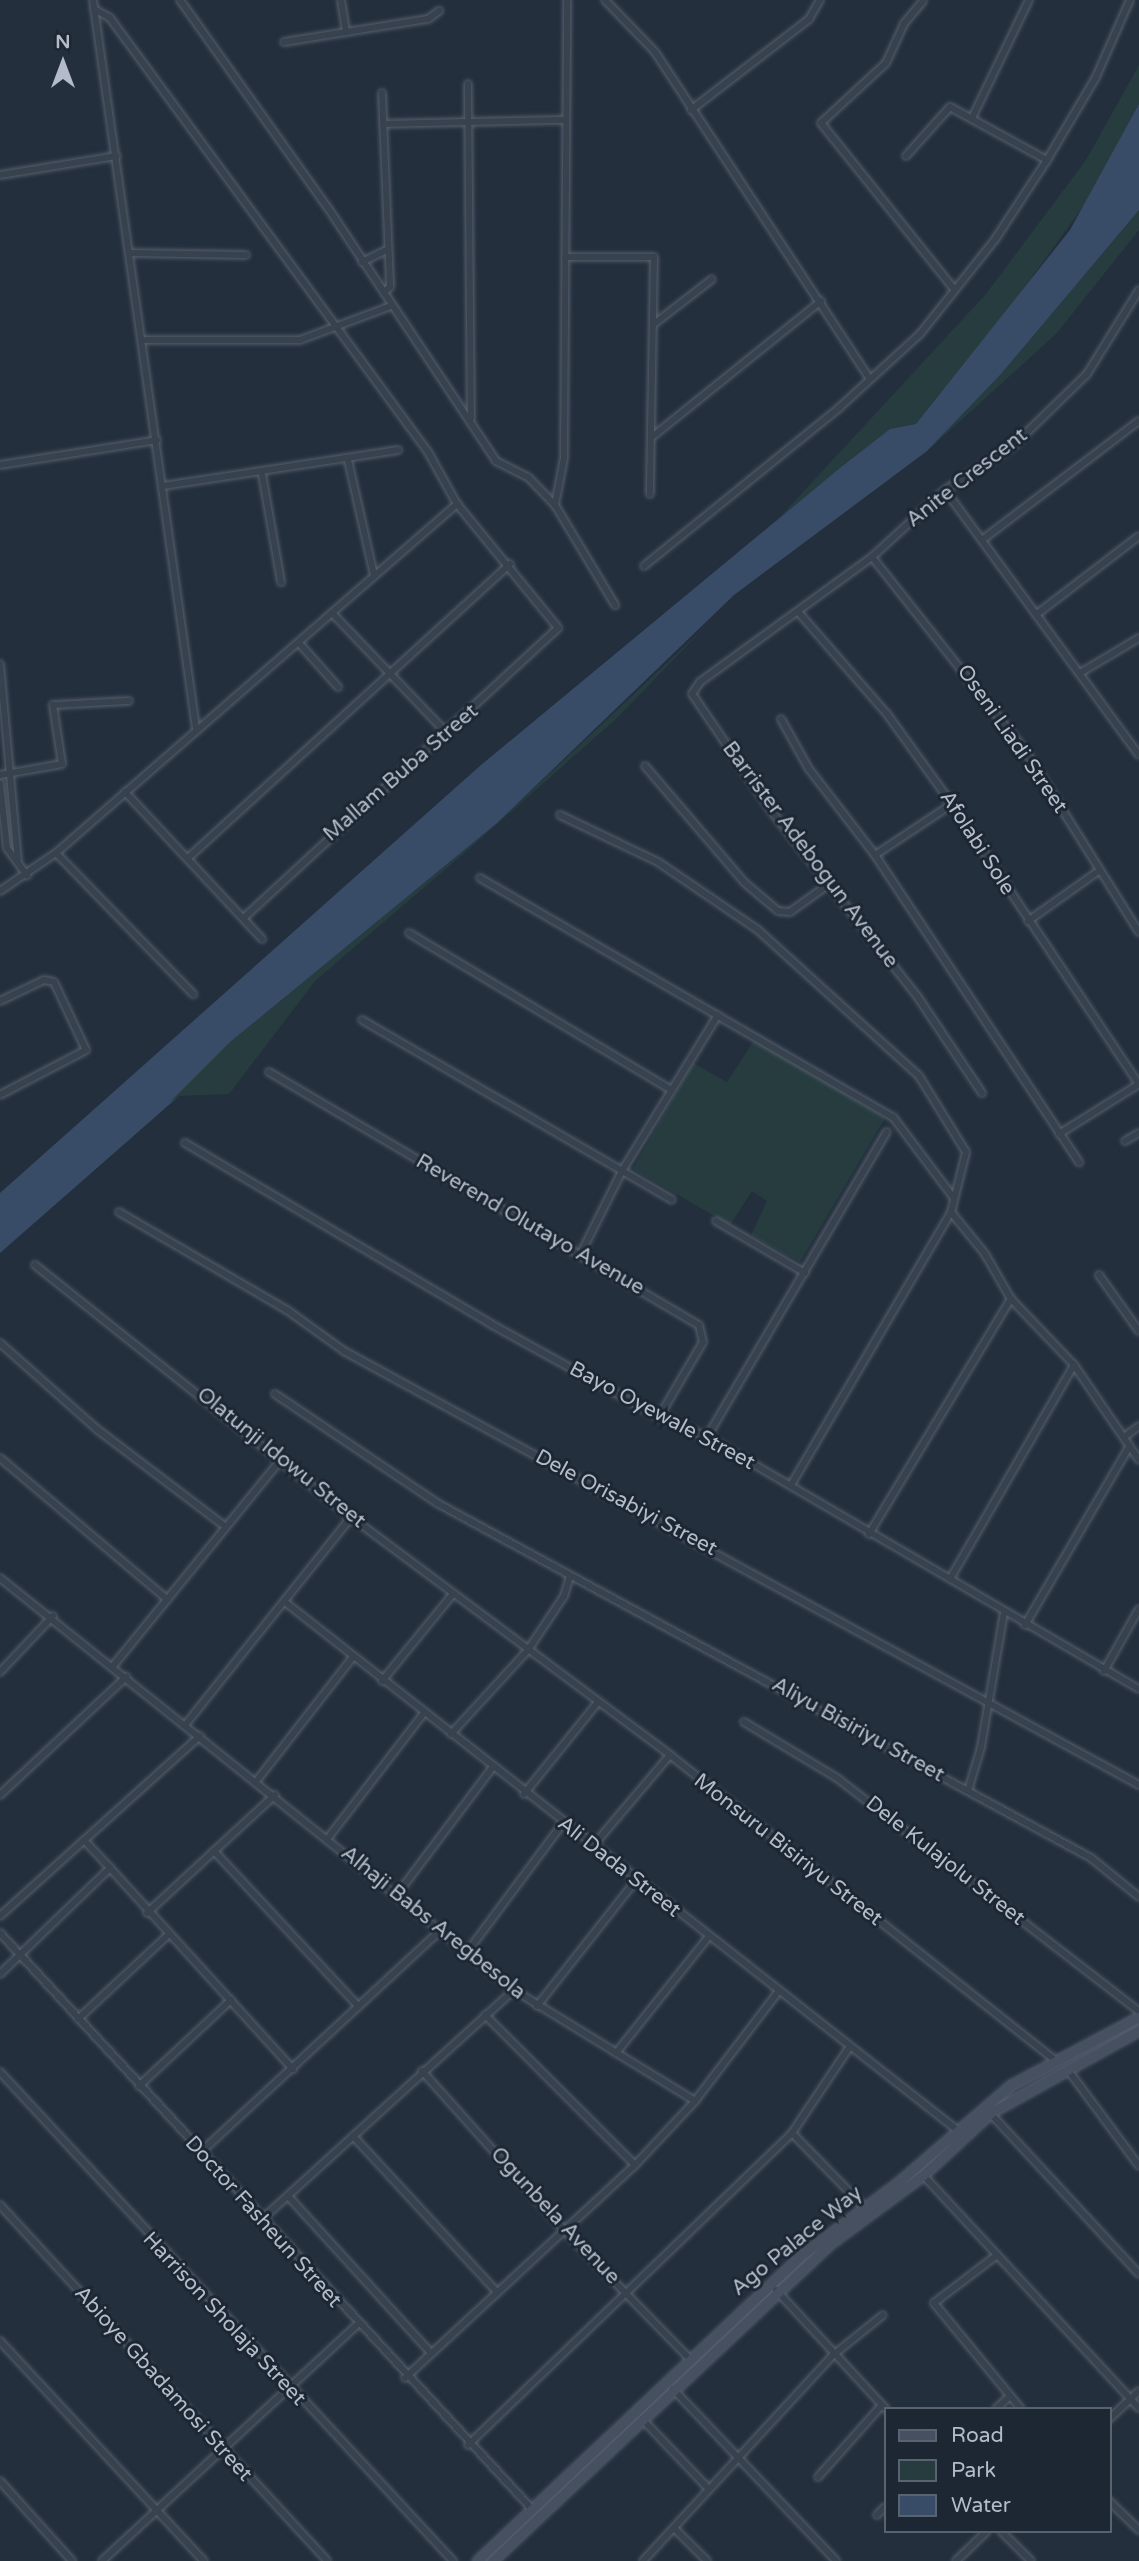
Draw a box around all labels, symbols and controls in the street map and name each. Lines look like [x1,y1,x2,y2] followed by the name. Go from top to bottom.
[28,28,98,98] north arrow
[55,31,71,53] text: N
[902,423,1032,533] street label: Anite Crescent
[951,660,1073,818] street label: Oseni Liadi Street
[318,699,484,847] street label: Mallam Buba Street
[717,737,903,973] street label: Barrister Adebogun Avenue
[934,786,1020,900] street label: Afolabi Sole
[411,1149,649,1301] street label: Reverend Olutayo Avenue
[565,1356,759,1476] street label: Bayo Oyewale Street
[192,1382,370,1534] street label: Olatunji Idowu Street
[531,1444,721,1562] street label: Dele Orisabiyi Street
[767,1672,949,1788] street label: Aliyu Bisiriyu Street
[689,1769,887,1931] street label: Monsuru Bisiriyu Street
[860,1791,1030,1931] street label: Dele Kulajolu Street
[552,1811,686,1923] street label: Ali Dada Street
[336,1841,530,2005] street label: Alhaji Babs Aregbesola
[179,2131,347,2313] street label: Doctor Fasheun Street
[485,2142,625,2290] street label: Ogunbela Avenue
[726,2181,868,2301] street label: Ago Palace Way
[137,2227,311,2411] street label: Harrison Sholaja Street
[69,2281,257,2487] street label: Abioye Gbadamosi Street
[884,2407,1111,2533] legend
[951,2423,1004,2448] text: Road
[951,2458,996,2483] text: Park
[951,2493,1011,2518] text: Water

